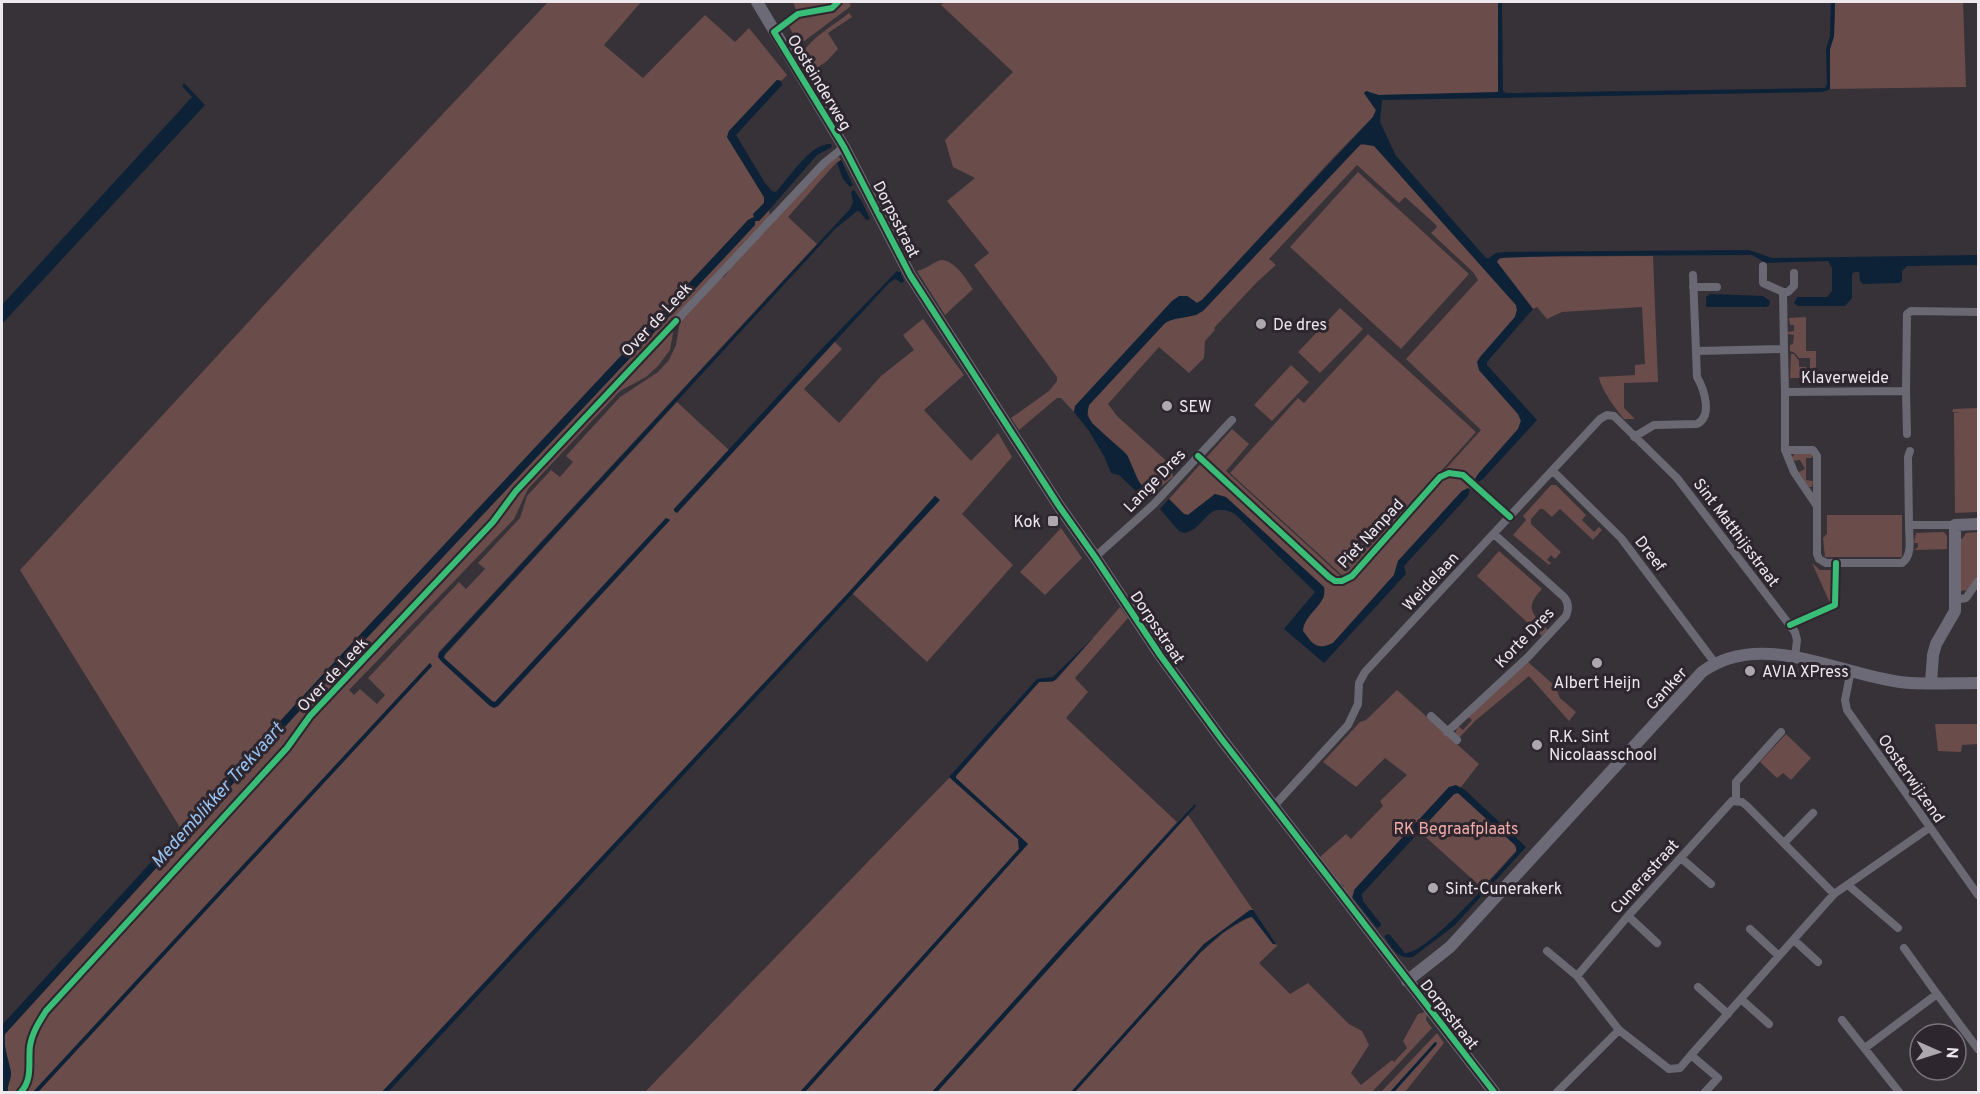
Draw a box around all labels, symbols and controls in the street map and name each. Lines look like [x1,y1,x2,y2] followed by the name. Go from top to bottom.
[782,31,855,135] street label: Oosteinderweg
[867,178,923,262] street label: Dorpsstraat
[618,279,697,362] street label: Over de Leek
[1273,316,1327,336] place label: De dres
[1254,317,1268,331] marker: De dres
[1801,369,1889,389] street label: Klaverweide
[1179,398,1211,418] place label: SEW
[1160,399,1174,413] marker: SEW
[1120,445,1191,517] street label: Lange Dres
[1688,475,1783,591] street label: Sint Matthijsstraat
[1334,495,1409,573] street label: Piet Nanpad
[1013,513,1041,533] place label: Kok
[1046,514,1060,528] marker: Kok
[1629,533,1670,576] street label: Dreef
[1399,549,1464,616] street label: Weidelaan
[1125,588,1188,668] street label: Dorpsstraat
[1492,604,1559,673] street label: Korte Dres
[294,634,373,717] street label: Over de Leek
[1590,656,1604,670] marker: Albert Heijn
[1762,663,1849,683] place label: AVIA XPress
[1643,664,1692,715] street label: Ganker
[1743,664,1757,678] marker: AVIA XPress
[1554,674,1640,694] place label: Albert Heijn
[147,717,290,873] water label: Medemblikker Trekvaart
[1549,728,1657,766] place label: R.K. Sint Nicolaasschool
[1872,731,1948,827] street label: Oosterwijzend
[1530,738,1544,752] marker: R.K. Sint Nicolaasschool
[1393,820,1519,840] park label: RK Begraafplaats
[1607,836,1684,919] street label: Cunerastraat
[1445,880,1562,900] place label: Sint-Cunerakerk
[1426,881,1440,895] marker: Sint-Cunerakerk
[1415,976,1482,1054] street label: Dorpsstraat
[1908,1022,1968,1082] north arrow
[1941,1046,1961,1059] text: N

